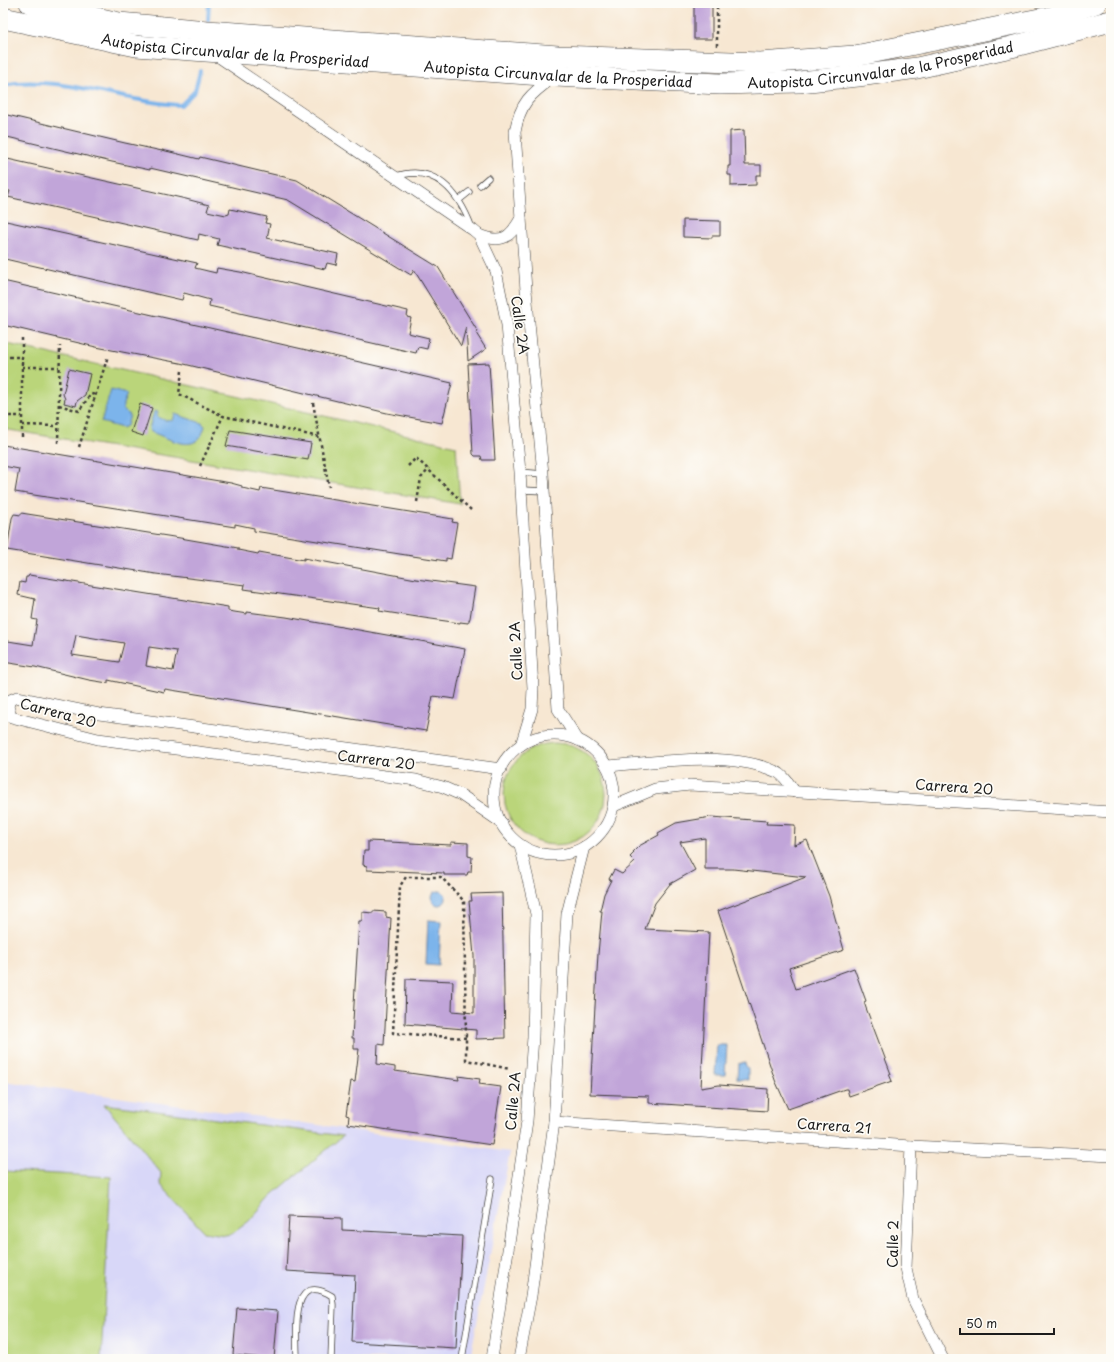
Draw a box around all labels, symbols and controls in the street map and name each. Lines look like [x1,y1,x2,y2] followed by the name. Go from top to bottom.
[99,28,370,73] street label: Autopista Circunvalar de la Prosperidad
[747,36,1015,93] street label: Autopista Circunvalar de la Prosperidad
[423,56,693,93] street label: Autopista Circunvalar de la Prosperidad
[506,294,535,356] street label: Calle 2A
[503,621,528,681] street label: Calle 2A
[18,692,99,733] street label: Carrera 20
[336,744,416,775] street label: Carrera 20
[914,773,994,800] street label: Carrera 20
[499,1070,526,1131] street label: Calle 2A
[796,1112,872,1139] street label: Carrera 21
[882,1220,903,1268] street label: Calle 2
[960,1310,1054,1336] scale bar
[966,1314,997,1332] text: 50 m

